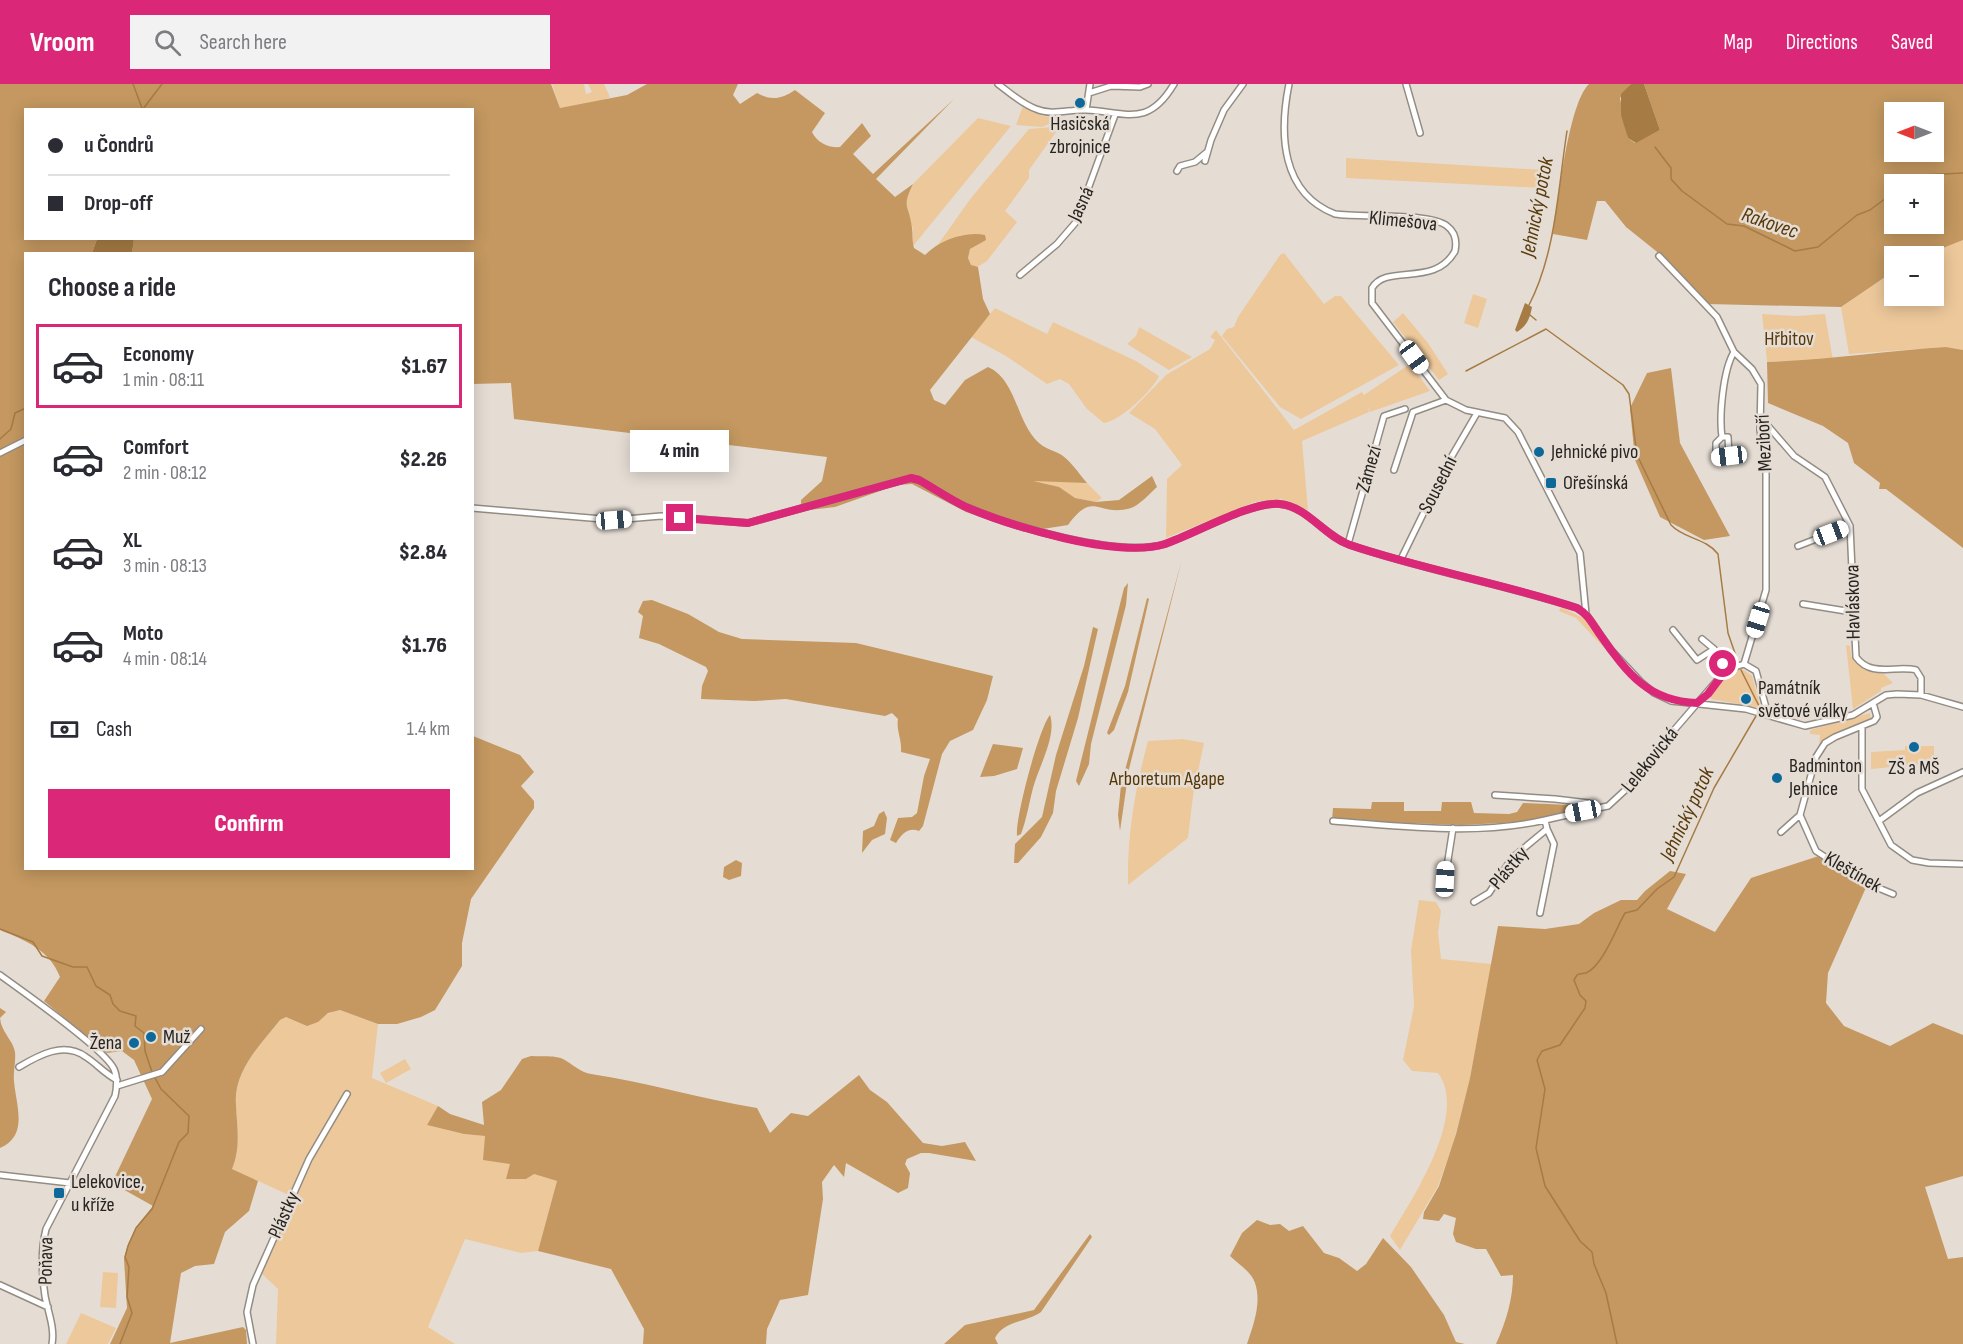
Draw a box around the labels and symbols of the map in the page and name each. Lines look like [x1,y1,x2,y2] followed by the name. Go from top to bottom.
[1073,96,1087,110] marker: Hasičská zbrojnice
[1884,102,1944,162] north arrow
[1049,112,1111,159] place label: Hasičská zbrojnice
[1515,154,1559,261] water label: Jehnický potok
[1062,183,1099,226] street label: Jasná
[1739,202,1802,244] water label: Rakovec
[1368,205,1438,237] street label: Klimešova
[1764,327,1814,351] park label: Hřbitov
[1396,337,1432,377] car
[1751,414,1777,472] street label: Meziboří
[630,431,730,473] callout: 4 min
[1550,440,1638,464] place label: Jehnické pivo
[1351,443,1387,495] street label: Zámezí
[1532,445,1546,459] marker: Jehnické pivo
[1710,445,1748,467] car
[1413,452,1463,518] street label: Sousední
[1563,471,1628,495] place label: Ořešínská
[1544,476,1558,490] marker: Ořešínská
[666,504,693,531] route end
[595,509,633,531] car
[1811,518,1851,548] car
[1840,564,1866,640] street label: Havláskova
[1744,600,1772,640] car
[1709,650,1736,677] route start
[1758,676,1848,723] place label: Památník světové války
[1739,692,1753,706] marker: Památník světové války
[1616,722,1684,798] street label: Lelekovická
[1907,740,1921,754] marker: ZŠ a MŠ
[1788,754,1862,801] place label: Badminton Jehnice
[1888,756,1940,780] place label: ZŠ a MŠ
[1654,762,1720,867] water label: Jehnický potok
[1108,767,1225,791] park label: Arboretum Agape
[1770,771,1784,785] marker: Badminton Jehnice
[1564,799,1602,823] car
[1484,841,1534,894] street label: Plástky
[1820,846,1886,898] street label: Kleštínek
[1435,861,1455,897] car
[163,1025,190,1049] place label: Muž
[144,1030,158,1044] marker: Muž
[90,1031,122,1055] place label: Žena
[127,1036,141,1050] marker: Žena
[71,1170,145,1217] place label: Lelekovice, u kříže
[52,1186,66,1200] marker: Lelekovice, u kříže
[263,1188,305,1242] street label: Plástky
[34,1237,58,1285] street label: Poňava

